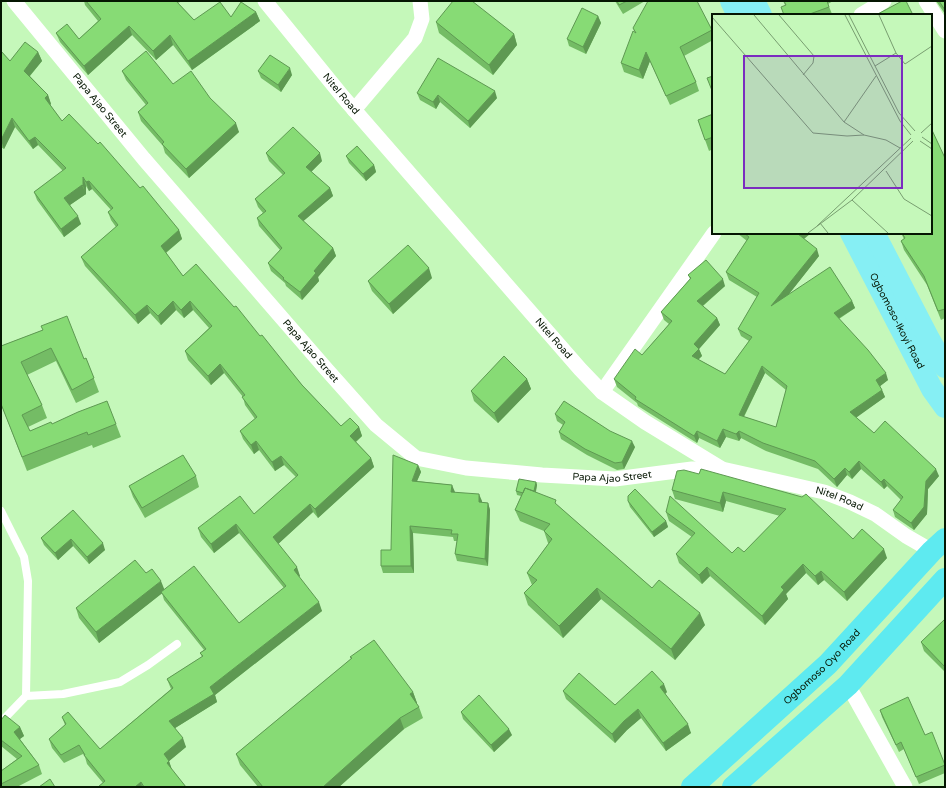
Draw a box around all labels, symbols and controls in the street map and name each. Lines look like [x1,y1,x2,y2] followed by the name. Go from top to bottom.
[712,14,932,234] inset map
[70,71,130,140] street label: Papa Ajao Street
[320,71,362,117] street label: Nitel Road
[867,271,927,371] street label: Ogbomoso-Ikoyi Road
[532,316,574,361] street label: Nitel Road
[280,317,341,385] street label: Papa Ajao Street
[572,468,653,485] street label: Papa Ajao Street
[814,484,865,513] street label: Nitel Road
[781,627,863,707] street label: Ogbomoso Oyo Road

